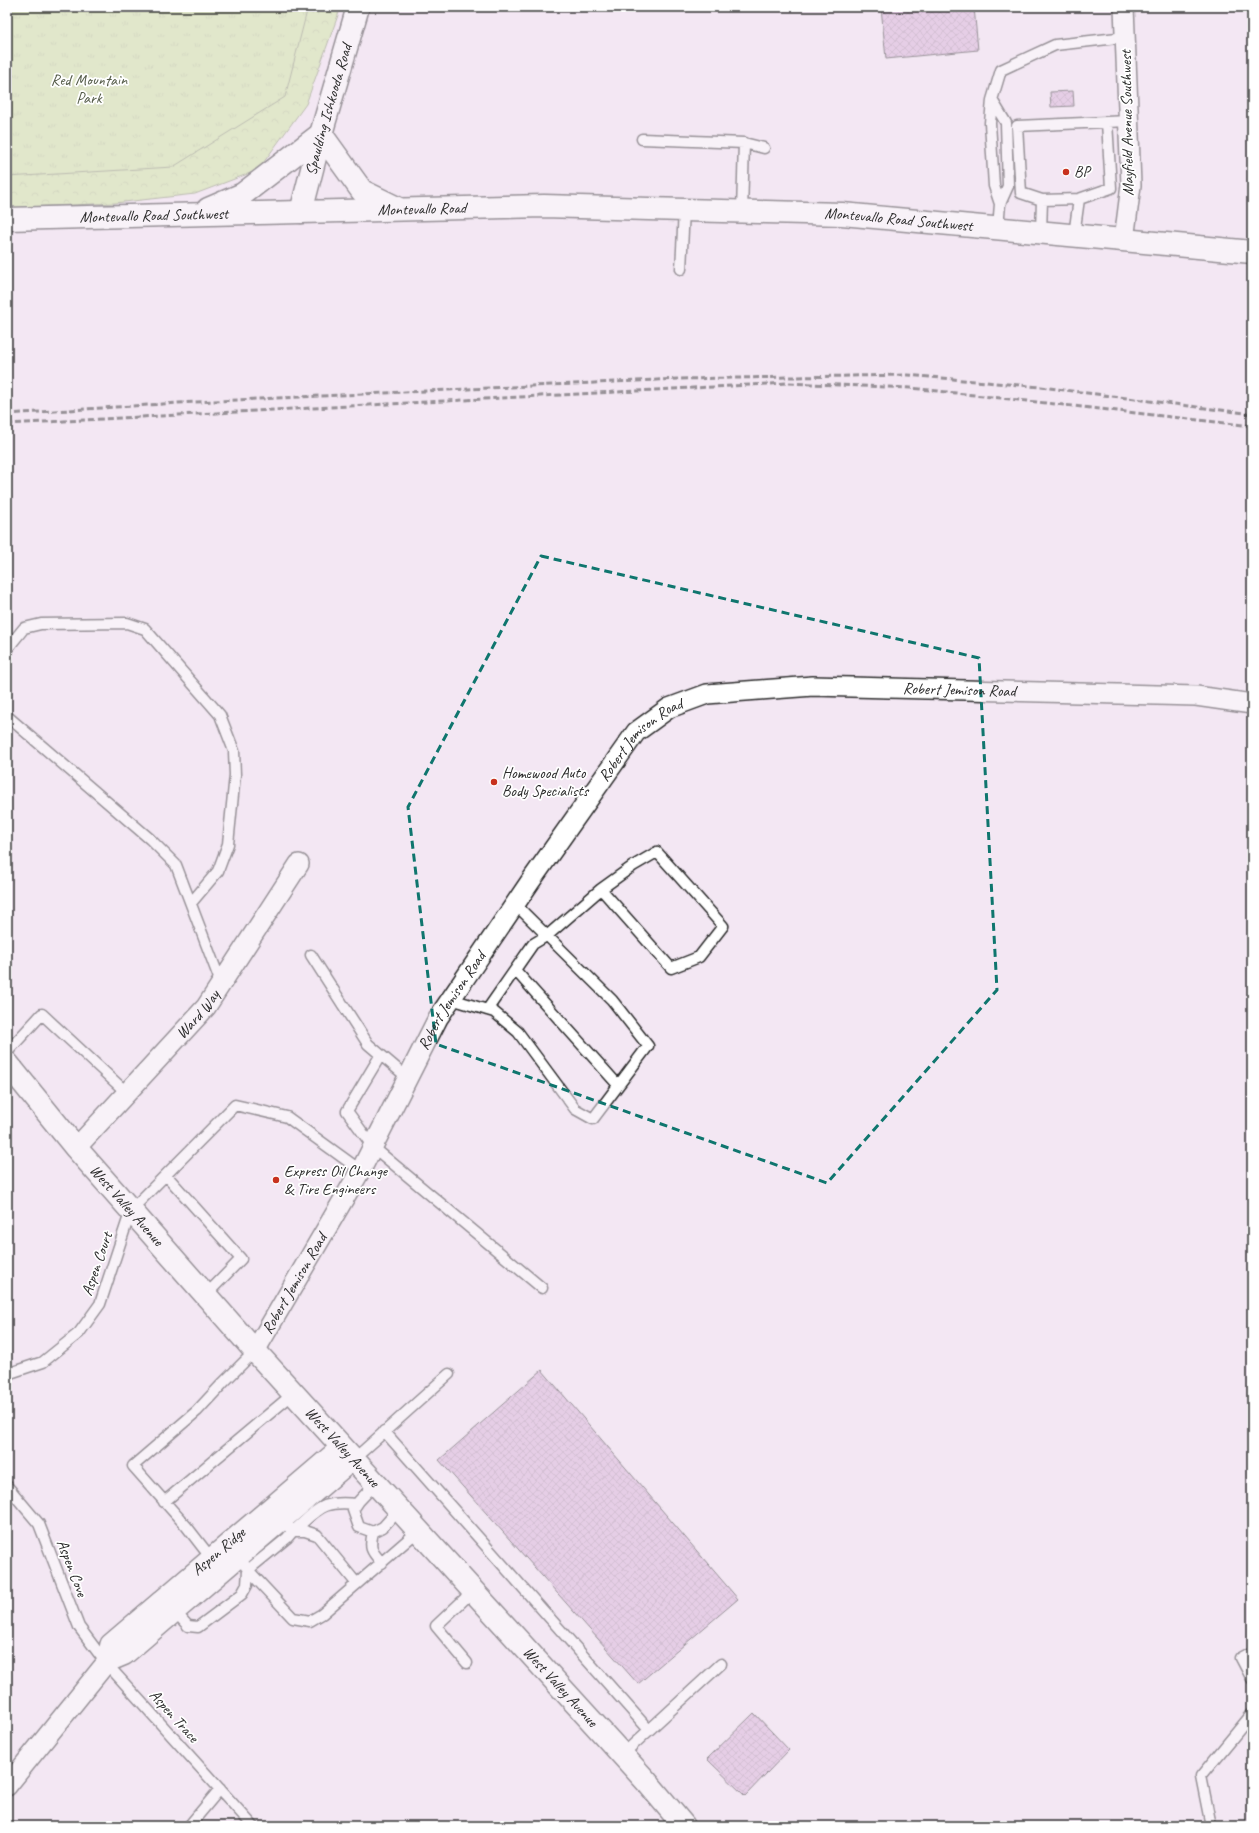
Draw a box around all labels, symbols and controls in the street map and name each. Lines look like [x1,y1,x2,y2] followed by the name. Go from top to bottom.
[301,39,357,177] street label: Spaulding Ishkooda Road
[1116,48,1138,196] street label: Mayfield Avenue Southwest
[51,70,128,108] park label: Red Mountain Park
[1074,162,1092,182] place label: BP
[1061,167,1071,177] marker: BP
[377,198,469,220] street label: Montevallo Road
[79,204,230,227] street label: Montevallo Road Southwest
[824,204,975,236] street label: Montevallo Road Southwest
[903,678,1019,701] street label: Robert Jemison Road
[594,693,688,785] street label: Robert Jemison Road
[502,763,590,801] place label: Homewood Auto Body Specialists
[489,777,499,787] marker: Homewood Auto Body Specialists
[413,945,492,1053] street label: Robert Jemison Road
[172,985,225,1043] street label: Ward Way
[85,1161,169,1252] street label: West Valley Avenue
[284,1161,389,1199] place label: Express Oil Change & Tire Engineers
[271,1175,281,1185] marker: Express Oil Change & Tire Engineers
[77,1228,118,1298] street label: Aspen Court
[257,1228,333,1337] street label: Robert Jemison Road
[301,1403,385,1493] street label: West Valley Avenue
[188,1522,251,1580] street label: Aspen Ridge
[52,1537,93,1601] street label: Aspen Cove
[519,1642,603,1733] street label: West Valley Avenue
[145,1685,204,1748] street label: Aspen Trace

